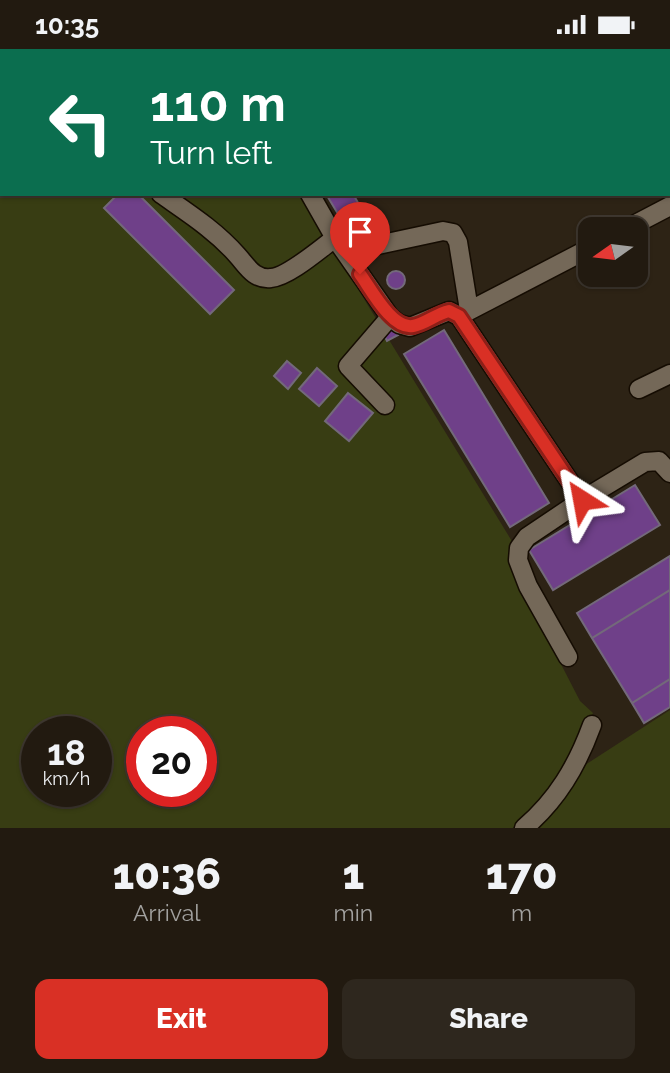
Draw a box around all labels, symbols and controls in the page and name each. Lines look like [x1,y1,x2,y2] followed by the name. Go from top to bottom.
[35,10,99,40] text: 10:35
[150,75,286,132] text: 110 m
[35,77,126,168] icon: left
[150,134,272,171] text: Turn left
[330,202,390,274] pin
[341,213,379,251] icon: arrive
[578,217,648,287] north arrow
[578,217,648,287] map controls
[545,463,619,537] position arrow
[126,716,217,807] speed limit sign: 20
[47,732,86,773] text: 18
[43,768,90,789] text: km/h
[113,850,221,899] text: 10:36
[342,850,364,899] text: 1
[486,850,557,899] text: 170
[133,899,201,926] text: Arrival
[334,899,373,926] text: min
[511,899,532,926] text: m
[35,979,328,1059] button: Exit
[342,979,635,1059] button: Share

